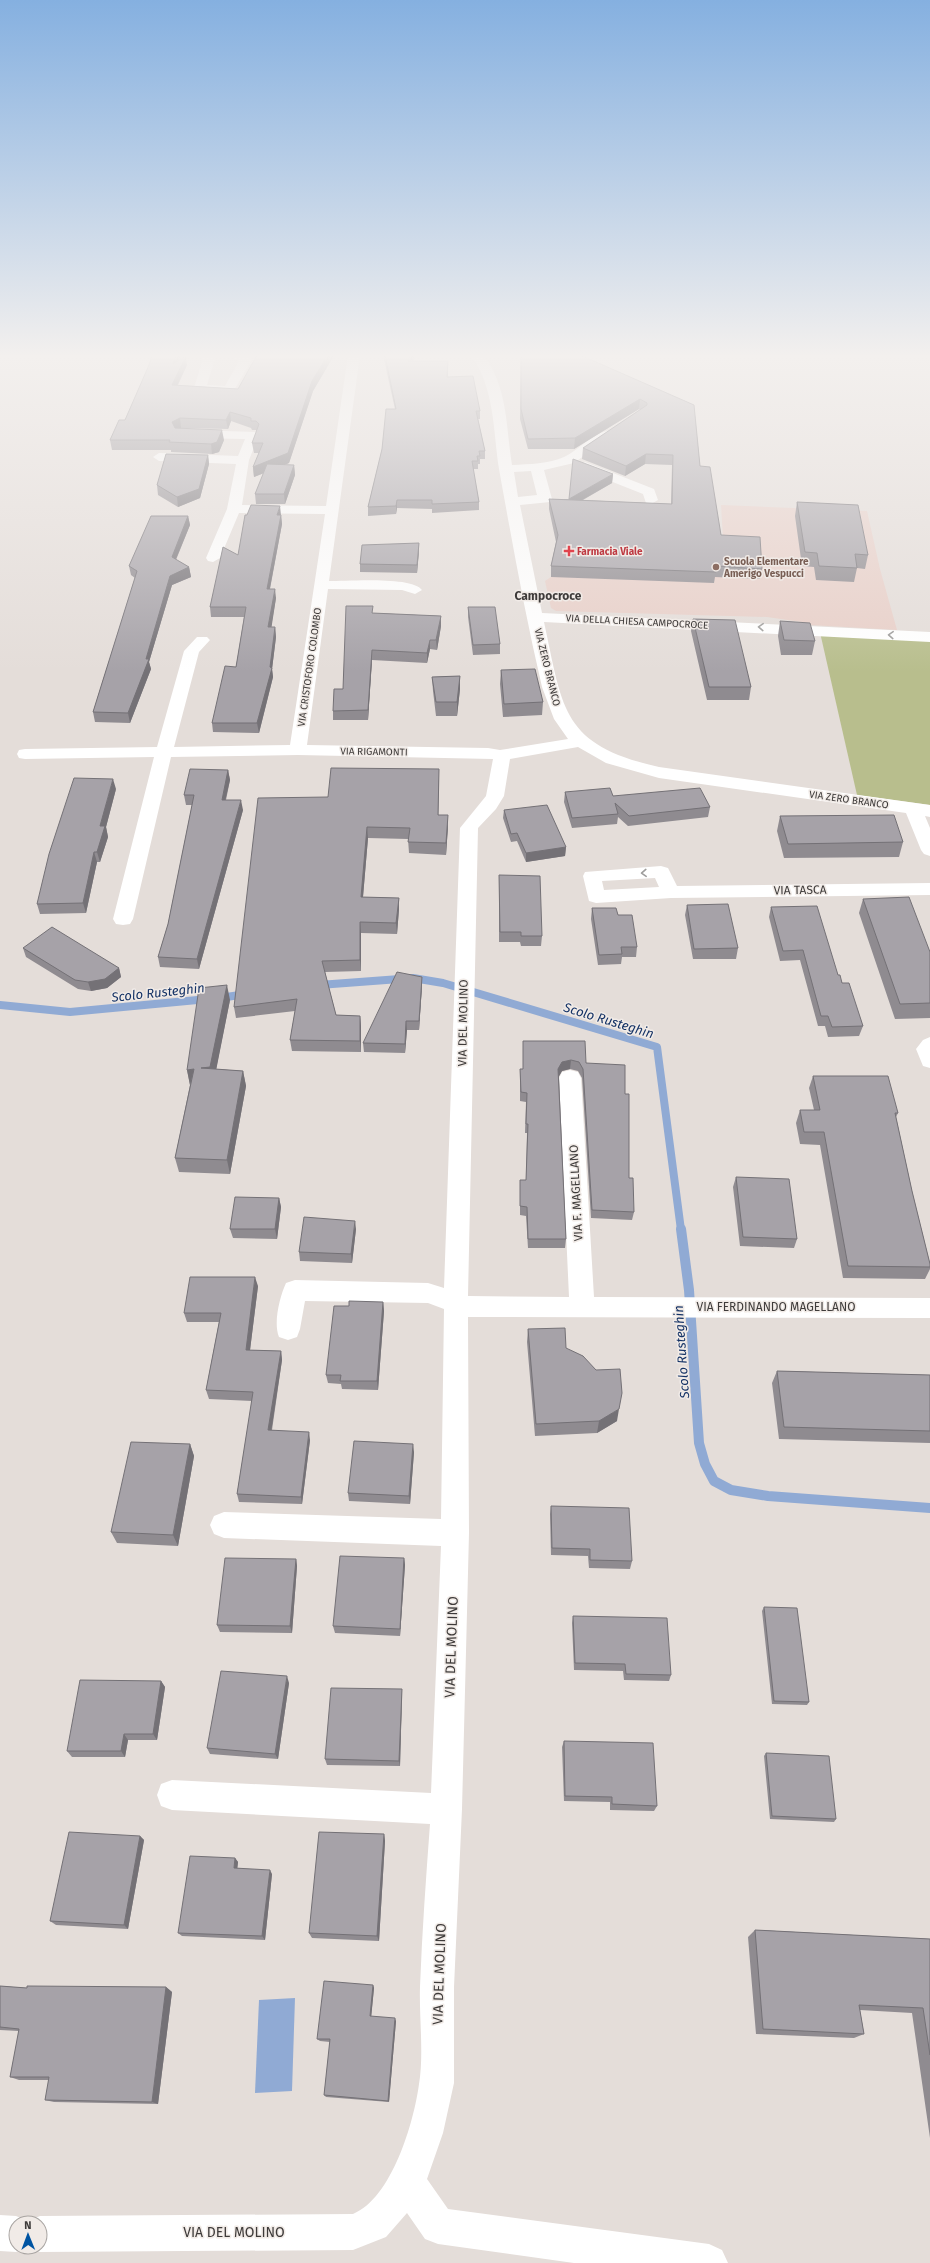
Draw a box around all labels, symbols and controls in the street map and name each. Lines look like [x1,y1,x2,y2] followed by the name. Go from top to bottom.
[564,546,574,556] marker: Farmacia Viale
[577,546,643,558] place label: Farmacia Viale
[723,556,809,580] place label: Scuola Elementare Amerigo Vespucci
[711,562,721,572] marker: Scuola Elementare Amerigo Vespucci
[514,589,582,603] district label: Campocroce
[296,607,324,727] street label: VIA CRISTOFORO COLOMBO
[565,612,708,632] street label: VIA DELLA CHIESA CAMPOCROCE
[758,623,764,632] one-way arrow
[532,627,563,708] street label: VIA ZERO BRANCO
[888,630,894,639] one-way arrow
[340,745,408,759] street label: VIA RIGAMONTI
[808,788,889,812] street label: VIA ZERO BRANCO
[641,869,647,878] one-way arrow
[773,883,827,897] street label: VIA TASCA
[455,979,471,1067] street label: VIA DEL MOLINO
[110,980,205,1005] water label: Scolo Rusteghin
[561,999,656,1041] water label: Scolo Rusteghin
[566,1144,586,1242] street label: VIA F. MAGELLANO
[696,1300,856,1314] street label: VIA FERDINANDO MAGELLANO
[671,1305,692,1400] water label: Scolo Rusteghin
[441,1596,462,1698] street label: VIA DEL MOLINO
[429,1923,450,2025] street label: VIA DEL MOLINO
[8,2215,48,2255] north arrow
[24,2219,32,2232] text: N
[183,2224,285,2241] street label: VIA DEL MOLINO

